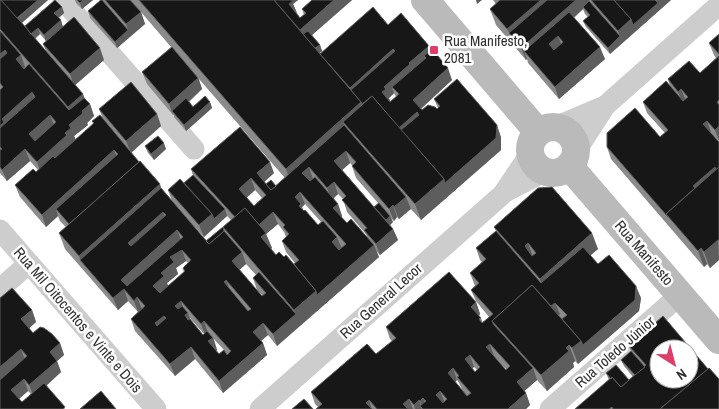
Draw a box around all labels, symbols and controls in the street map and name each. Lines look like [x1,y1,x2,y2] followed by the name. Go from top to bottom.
[444,30,527,68] place label: Rua Manifesto, 2081
[428,44,440,56] marker: Rua Manifesto, 2081
[610,216,679,290] street label: Rua Manifesto
[9,242,147,397] street label: Rua Mil Oitocentos e Vinte e Dois
[335,258,426,343] street label: Rua General Lecor
[570,311,659,392] street label: Rua Toledo Júnior
[649,339,699,389] north arrow
[673,365,690,384] text: N

